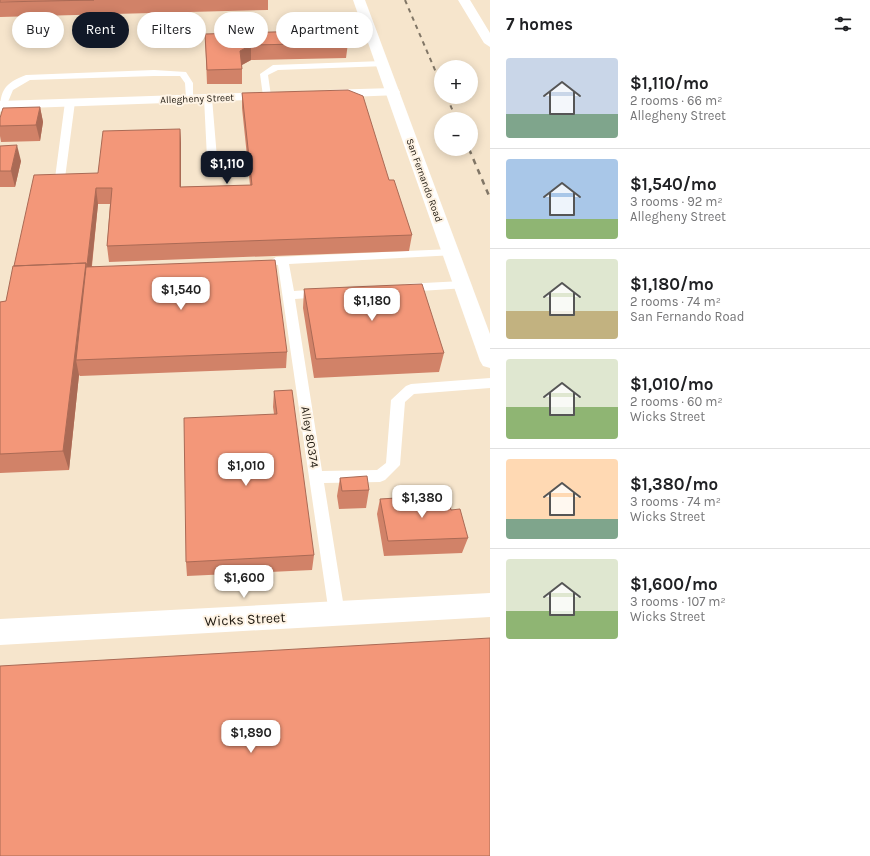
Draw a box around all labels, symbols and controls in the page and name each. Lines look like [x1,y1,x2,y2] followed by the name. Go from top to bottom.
[12,12,64,48] chip: Buy
[72,12,129,48] chip: Rent
[137,12,206,48] chip: Filters
[214,12,268,48] chip: New
[276,12,373,48] chip: Apartment
[832,13,854,35] icon: filters
[506,14,573,34] text: 7 homes
[434,60,478,156] map controls
[434,60,478,104] button: +
[630,73,709,93] text: $1,110/mo
[538,74,586,122] icon: home
[160,92,234,106] street label: Allegheny Street
[630,93,722,108] text: 2 rooms · 66 m²
[630,108,726,123] text: Allegheny Street
[434,112,478,156] button: −
[403,137,445,224] street label: San Fernando Road
[194,151,260,185] pin: $1,110
[210,156,244,171] text: $1,110
[630,174,717,194] text: $1,540/mo
[538,175,586,223] icon: home
[630,194,723,209] text: 3 rooms · 92 m²
[630,209,726,224] text: Allegheny Street
[630,274,714,294] text: $1,180/mo
[538,275,586,323] icon: home
[148,277,214,311] pin: $1,540
[161,282,201,297] text: $1,540
[339,288,405,322] pin: $1,180
[353,293,391,308] text: $1,180
[630,294,721,309] text: 2 rooms · 74 m²
[630,309,744,324] text: San Fernando Road
[630,374,713,394] text: $1,010/mo
[538,375,586,423] icon: home
[630,394,723,409] text: 2 rooms · 60 m²
[298,405,322,469] street label: Alley 80374
[630,409,705,424] text: Wicks Street
[213,453,279,487] pin: $1,010
[227,458,265,473] text: $1,010
[630,474,718,494] text: $1,380/mo
[538,475,586,523] icon: home
[389,485,455,519] pin: $1,380
[401,490,443,505] text: $1,380
[630,494,721,509] text: 3 rooms · 74 m²
[630,509,705,524] text: Wicks Street
[211,565,277,599] pin: $1,600
[223,570,265,585] text: $1,600
[630,574,718,594] text: $1,600/mo
[538,575,586,623] icon: home
[630,594,726,609] text: 3 rooms · 107 m²
[204,609,286,630] street label: Wicks Street
[630,609,705,624] text: Wicks Street
[218,720,284,754] pin: $1,890
[230,725,272,740] text: $1,890

